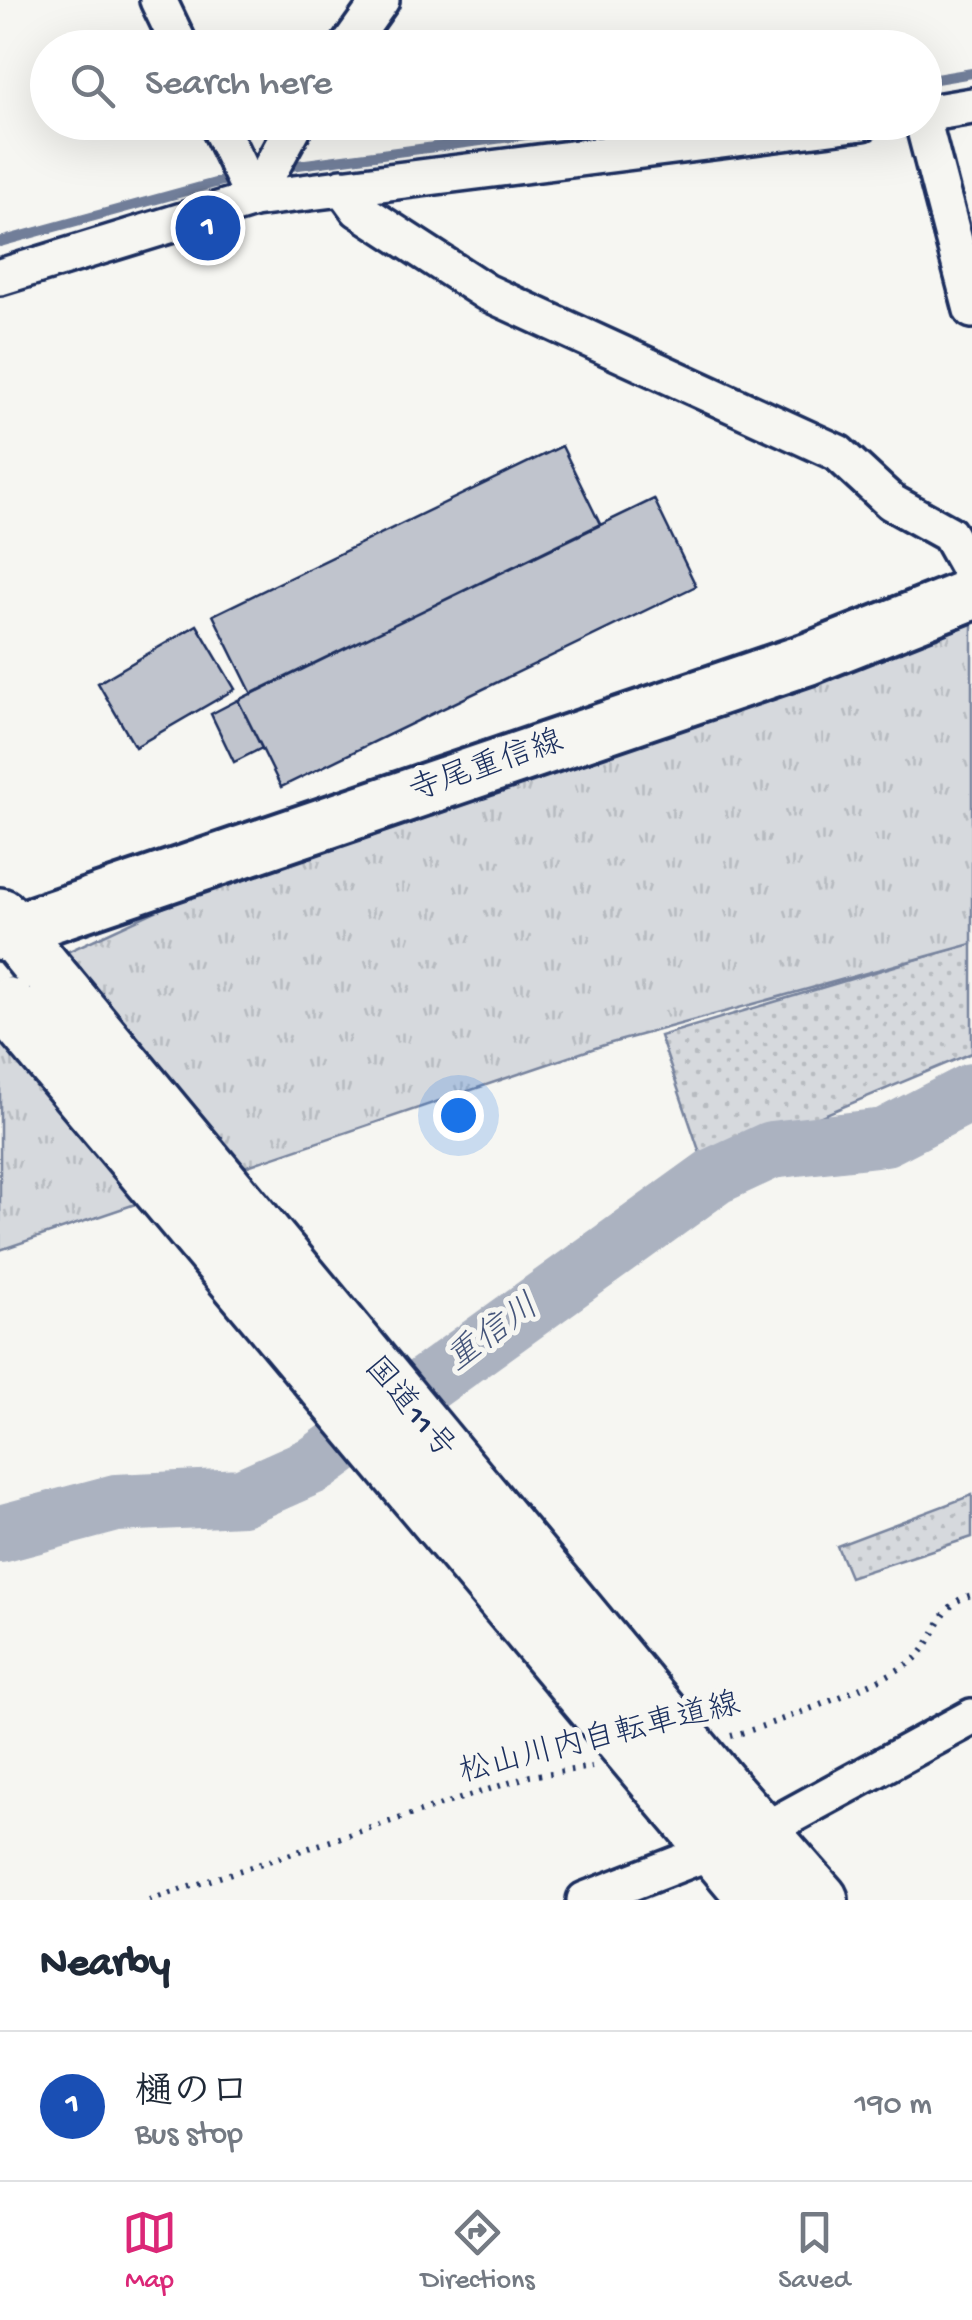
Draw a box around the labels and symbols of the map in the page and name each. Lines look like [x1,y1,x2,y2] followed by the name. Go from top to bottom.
[176,190,240,266] pin: 1
[405,723,569,812] street label: 寺尾重信線
[433,1090,484,1141] your location
[439,1287,549,1382] water label: 重信川
[354,1349,462,1468] street label: 国道11号
[455,1685,744,1793] street label: 松山川内自転車道線

